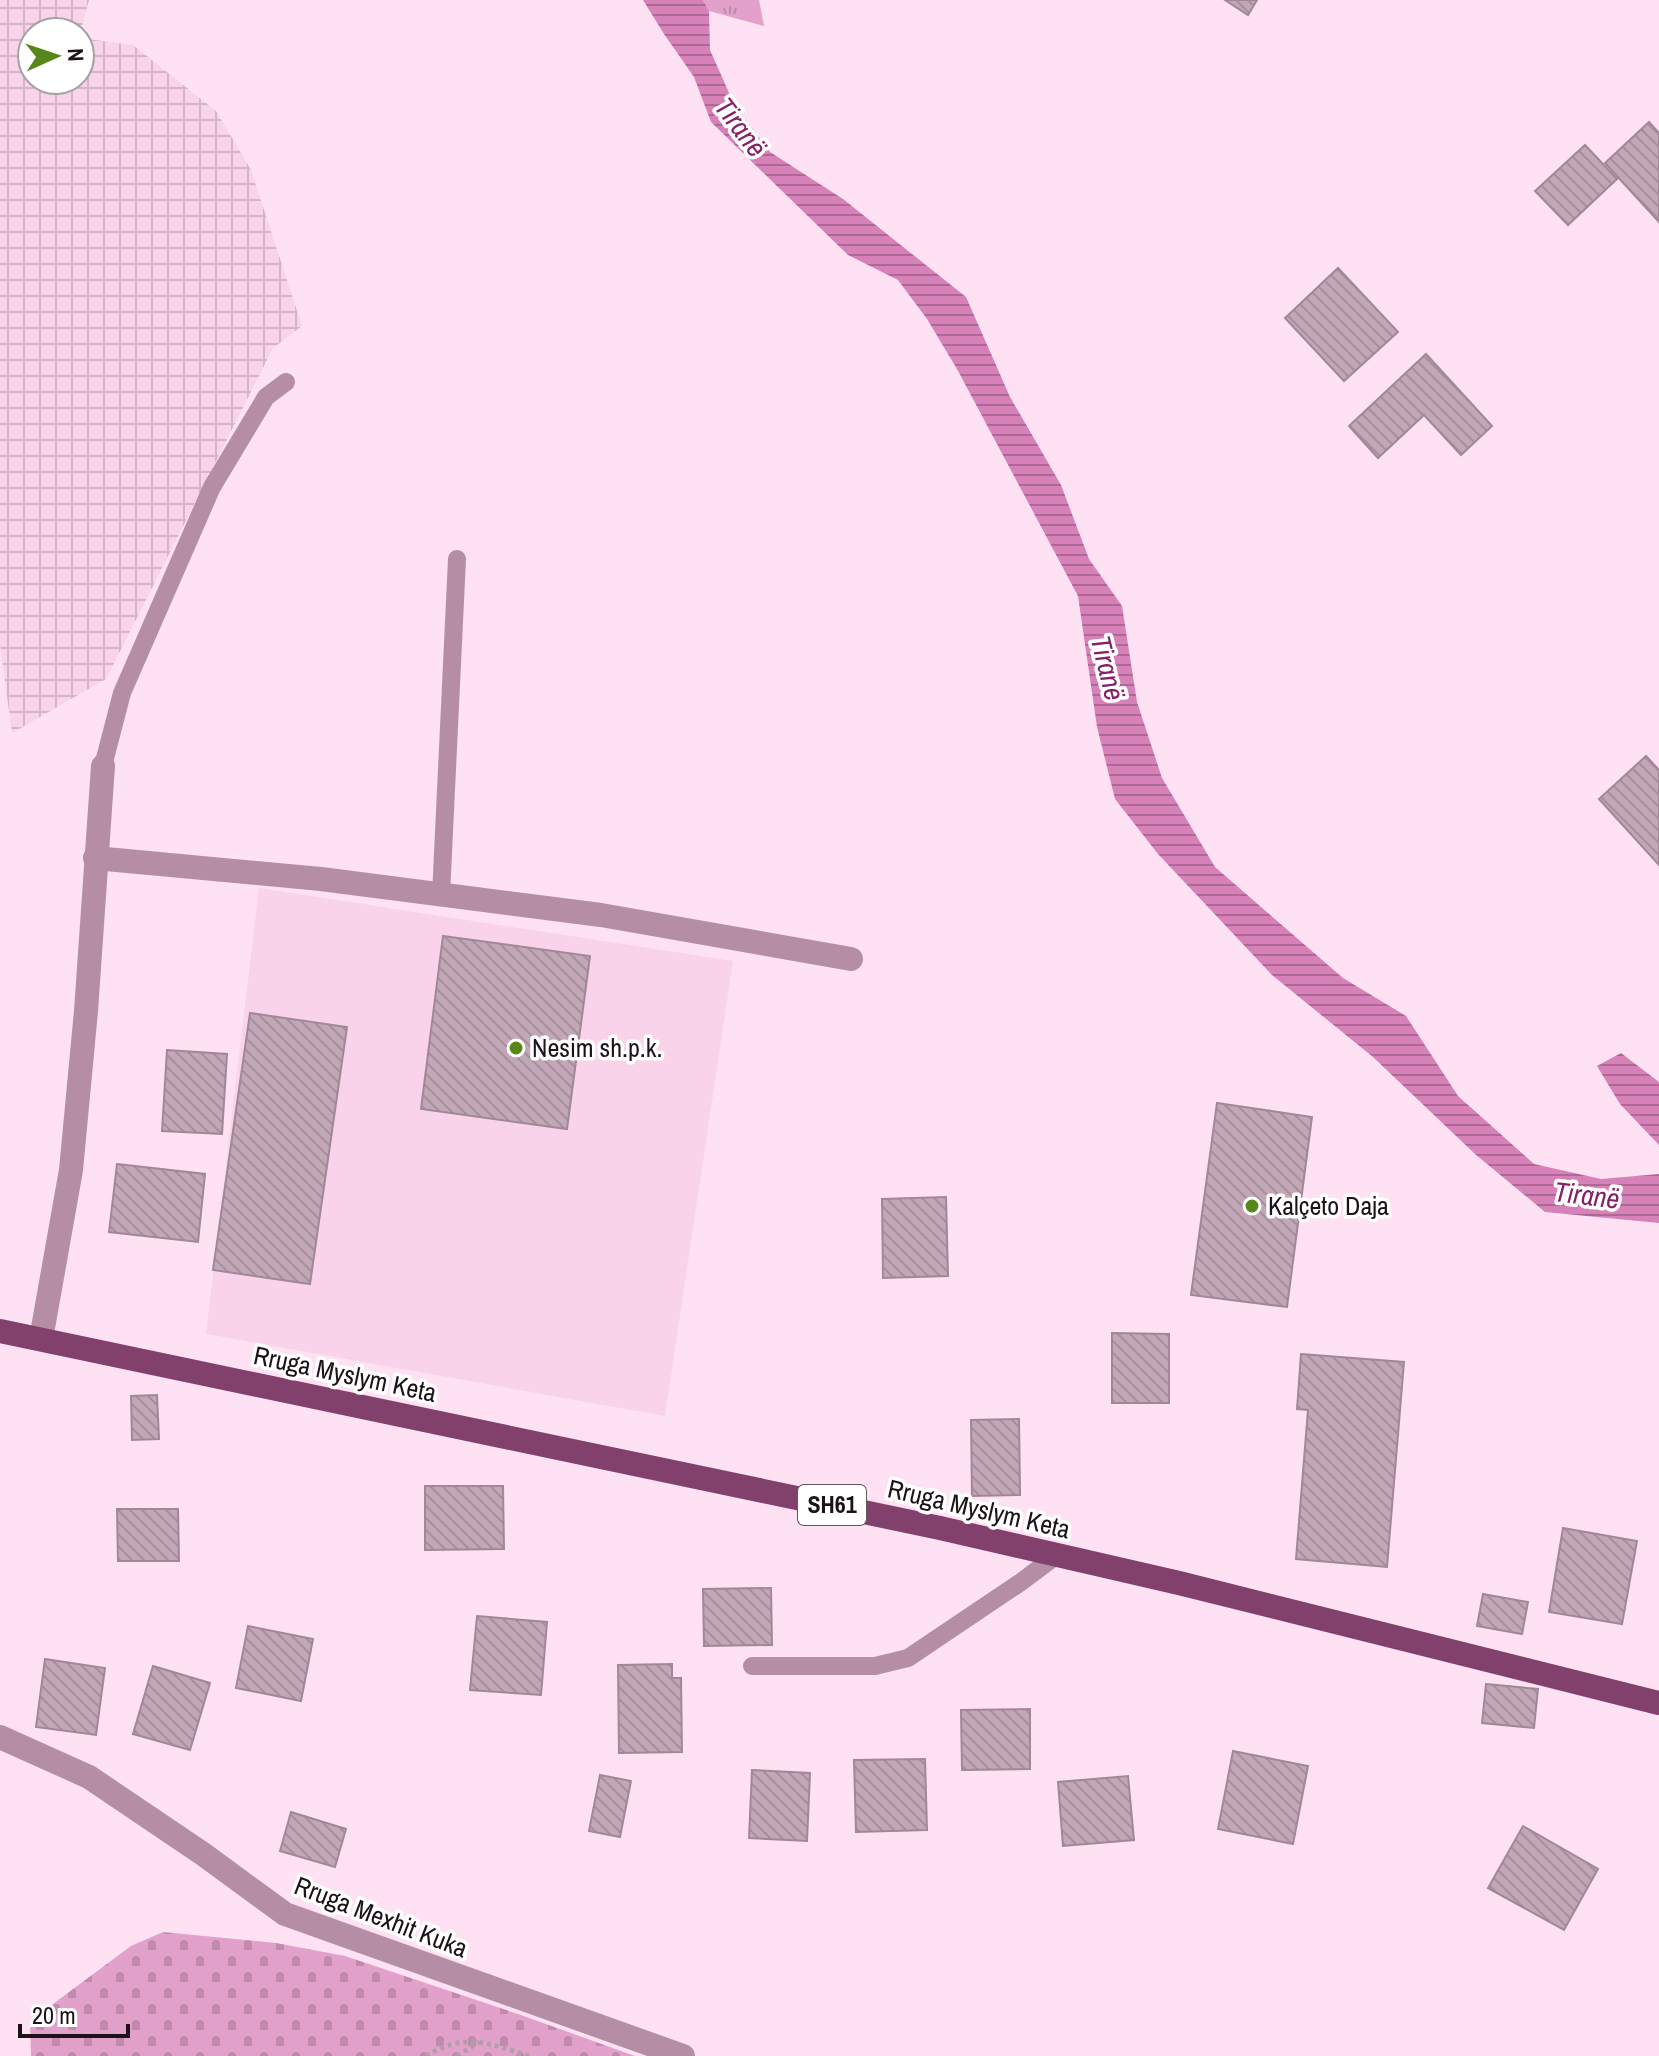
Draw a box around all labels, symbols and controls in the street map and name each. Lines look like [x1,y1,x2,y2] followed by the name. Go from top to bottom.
[16,16,96,96] north arrow
[61,48,91,62] text: N
[706,89,776,165] water label: Tiranë
[1082,632,1134,704] water label: Tiranë
[532,1030,662,1065] place label: Nesim sh.p.k.
[507,1039,525,1057] marker: Nesim sh.p.k.
[1552,1172,1622,1218] water label: Tiranë
[1268,1188,1389,1223] place label: Kalçeto Daja
[1243,1197,1261,1215] marker: Kalçeto Daja
[250,1337,440,1410] street label: Rruga Myslym Keta
[885,1471,1074,1547] street label: Rruga Myslym Keta
[798,1485,866,1525] road number: SH61
[290,1867,473,1966] street label: Rruga Mexhit Kuka
[20,1988,128,2038] scale bar
[32,1999,76,2031] text: 20 m

